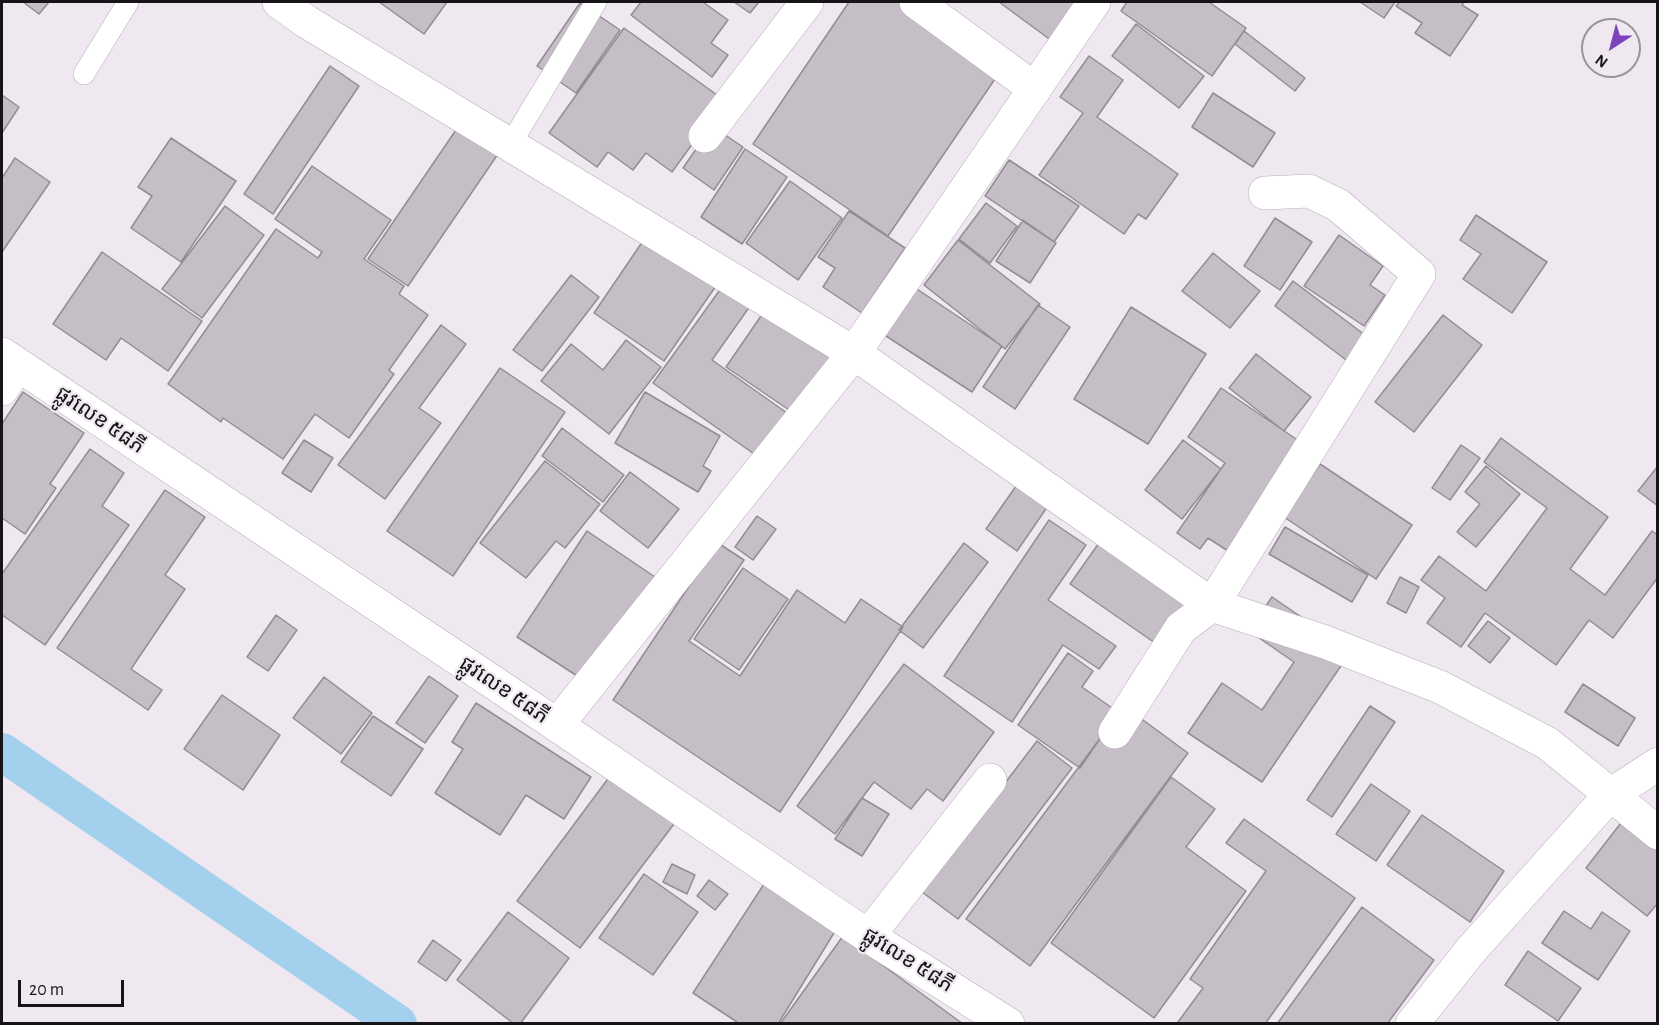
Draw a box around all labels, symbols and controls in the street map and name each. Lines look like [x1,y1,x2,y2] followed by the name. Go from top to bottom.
[1581,18,1641,78] north arrow
[1592,51,1611,71] text: N
[50,381,150,459] street label: ផ្លូវលេខ ៥៨ភី
[454,651,554,729] street label: ផ្លូវលេខ ៥៨ភី
[858,922,958,998] street label: ផ្លូវលេខ ៥៨ភី
[21,968,128,1006] scale bar
[29,981,64,999] text: 20 m

